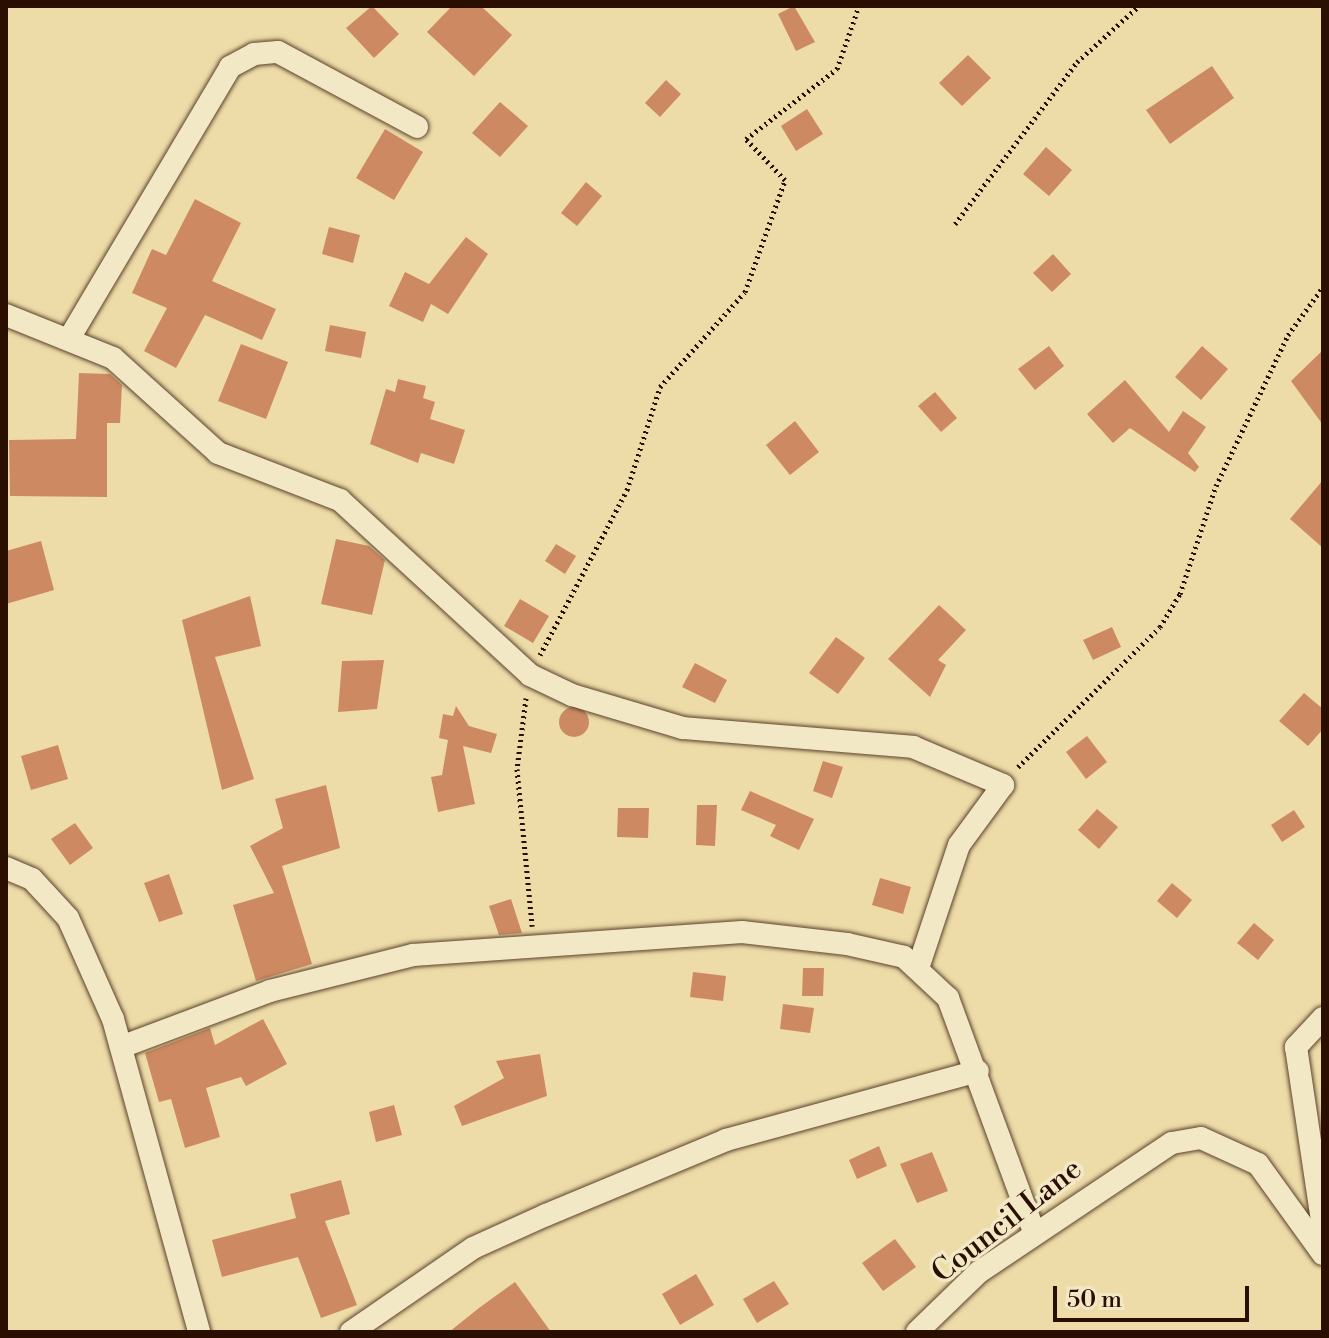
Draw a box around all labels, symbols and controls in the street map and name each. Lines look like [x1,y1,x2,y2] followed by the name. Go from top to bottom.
[925,1151,1089,1291] street label: Council Lane
[1057,1270,1253,1320] scale bar
[1067,1285,1122,1315] text: 50 m

